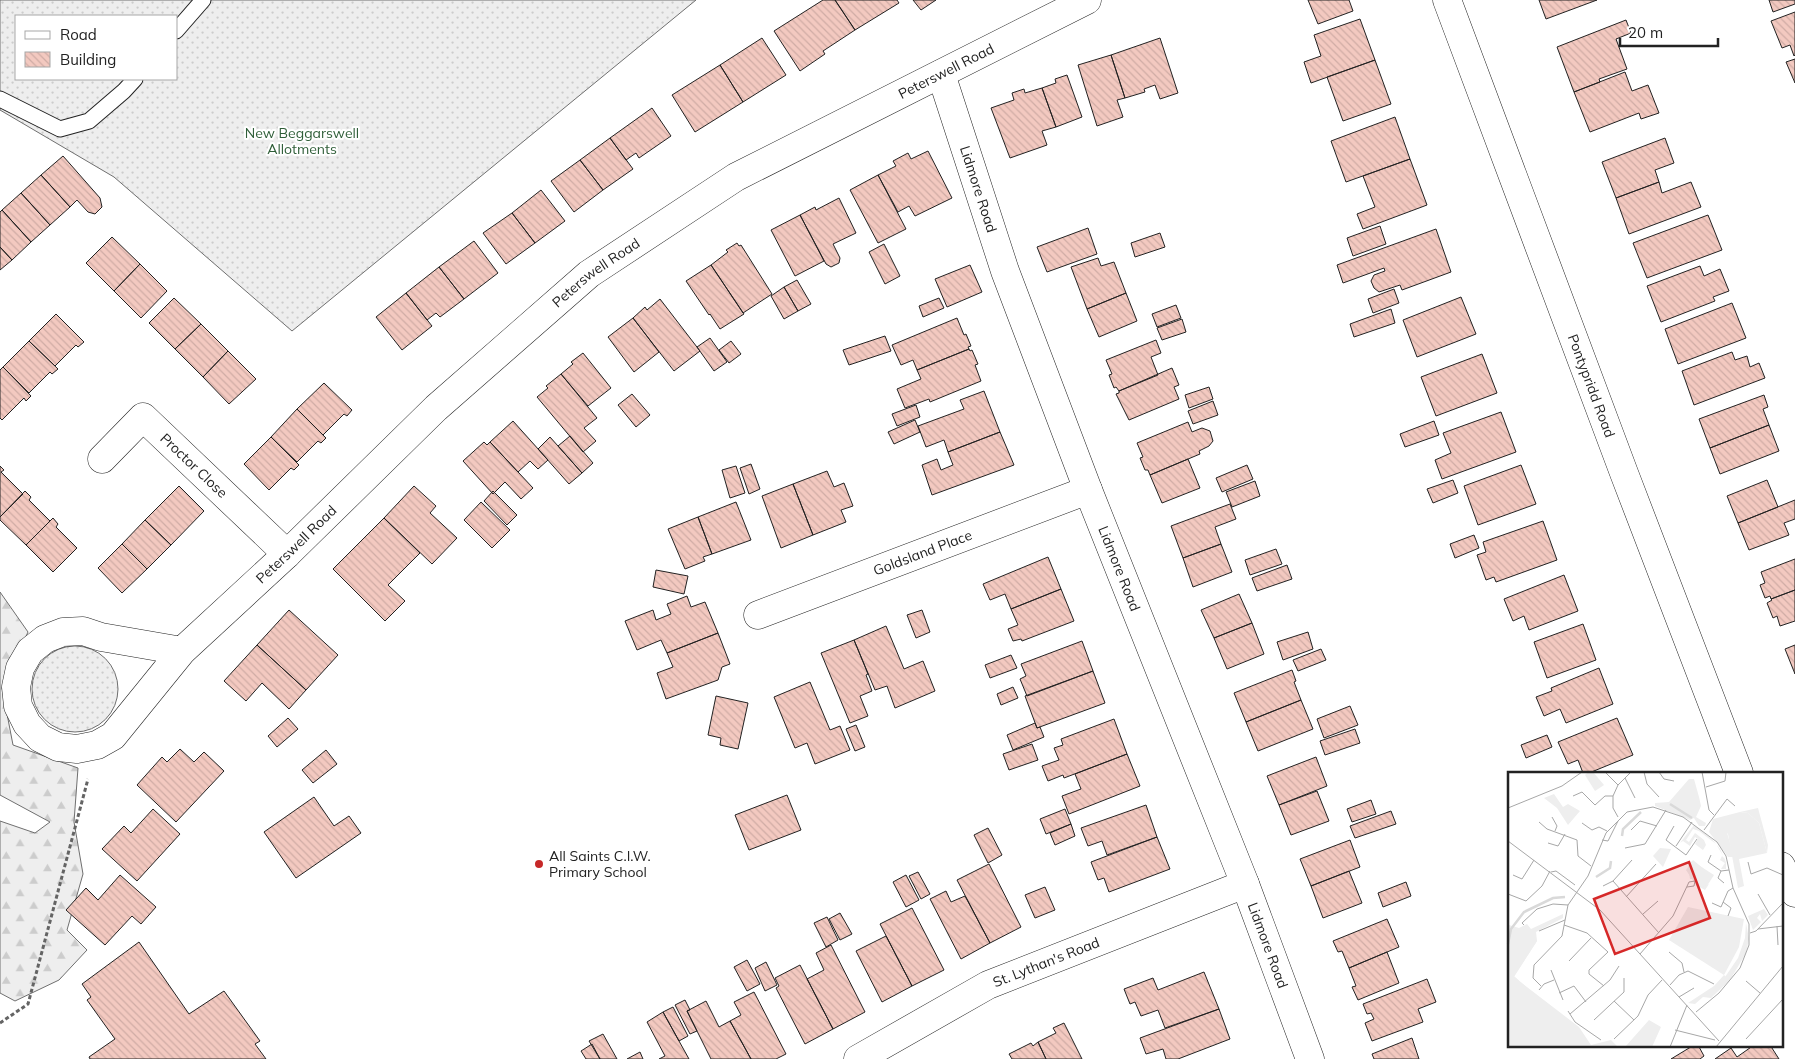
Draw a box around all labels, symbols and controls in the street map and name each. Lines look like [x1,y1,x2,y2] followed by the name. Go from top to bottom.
[15,15,178,80] legend
[1620,15,1718,47] scale bar
[1628,23,1663,42] text: 20 m
[60,25,97,44] text: Road
[895,39,997,103] street label: Peterswell Road
[60,50,116,69] text: Building
[245,124,359,158] park label: New Beggarswell Allotments
[956,143,1001,235] street label: Lidmore Road
[548,234,643,311] street label: Peterswell Road
[1564,332,1619,440] street label: Pontypridd Road
[157,429,231,502] street label: Proctor Close
[252,501,340,587] street label: Peterswell Road
[1094,523,1144,614] street label: Lidmore Road
[871,526,975,580] street label: Goldsland Place
[1508,772,1782,1046] inset map
[549,847,651,881] place label: All Saints C.I.W. Primary School
[533,858,545,870] marker: All Saints C.I.W. Primary School
[1244,900,1292,991] street label: Lidmore Road
[990,933,1102,991] street label: St. Lythan's Road

